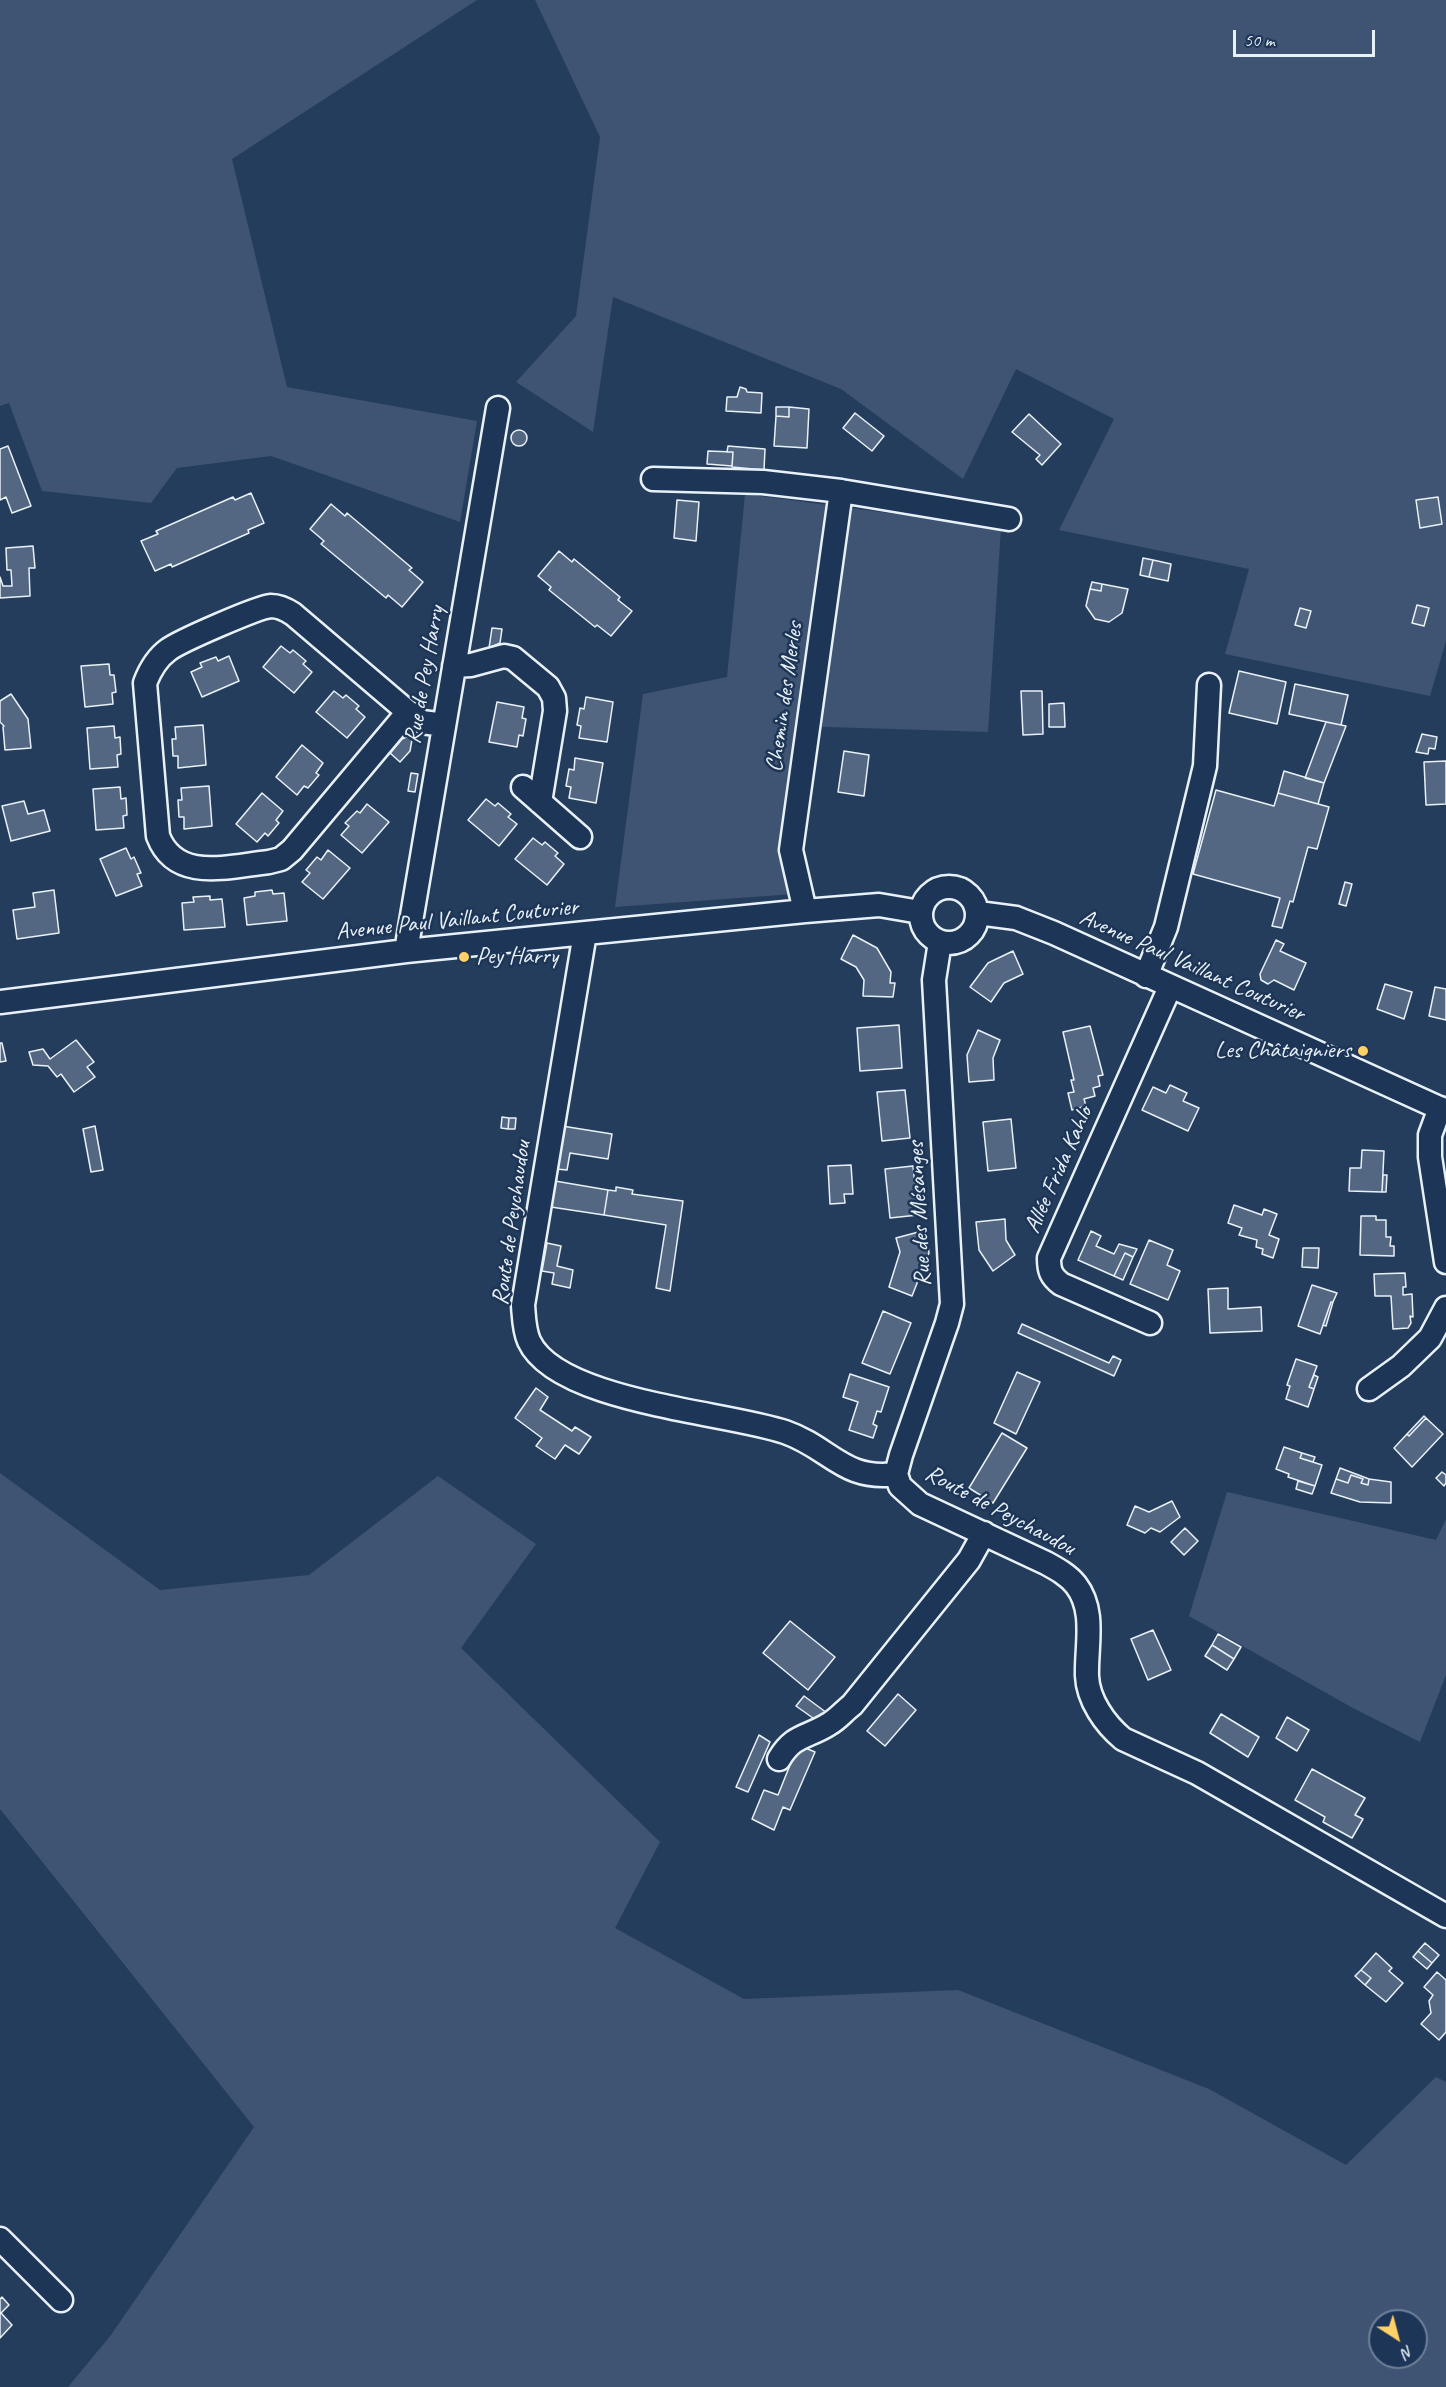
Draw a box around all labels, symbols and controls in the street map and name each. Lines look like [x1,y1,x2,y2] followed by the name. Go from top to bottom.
[1236,18,1378,56] scale bar
[1244,29,1275,51] text: 50 m
[399,604,451,746] street label: Rue de Pey Harry
[760,620,810,774] street label: Chemin des Merles
[334,893,580,947] street label: Avenue Paul Vaillant Couturier
[1075,903,1309,1029] street label: Avenue Paul Vaillant Couturier
[476,943,558,971] place label: Pey Harry
[457,950,471,964] marker: Pey Harry
[1215,1037,1351,1065] place label: Les Châtaigniers
[1356,1044,1370,1058] marker: Les Châtaigniers
[1018,1102,1100,1238] street label: Allée Frida Kahlo
[486,1139,538,1307] street label: Route de Peychaudou
[902,1141,938,1287] street label: Rue des Mésanges
[920,1459,1080,1563] street label: Route de Peychaudou
[1368,2309,1428,2369] north arrow
[1398,2341,1417,2363] text: N

